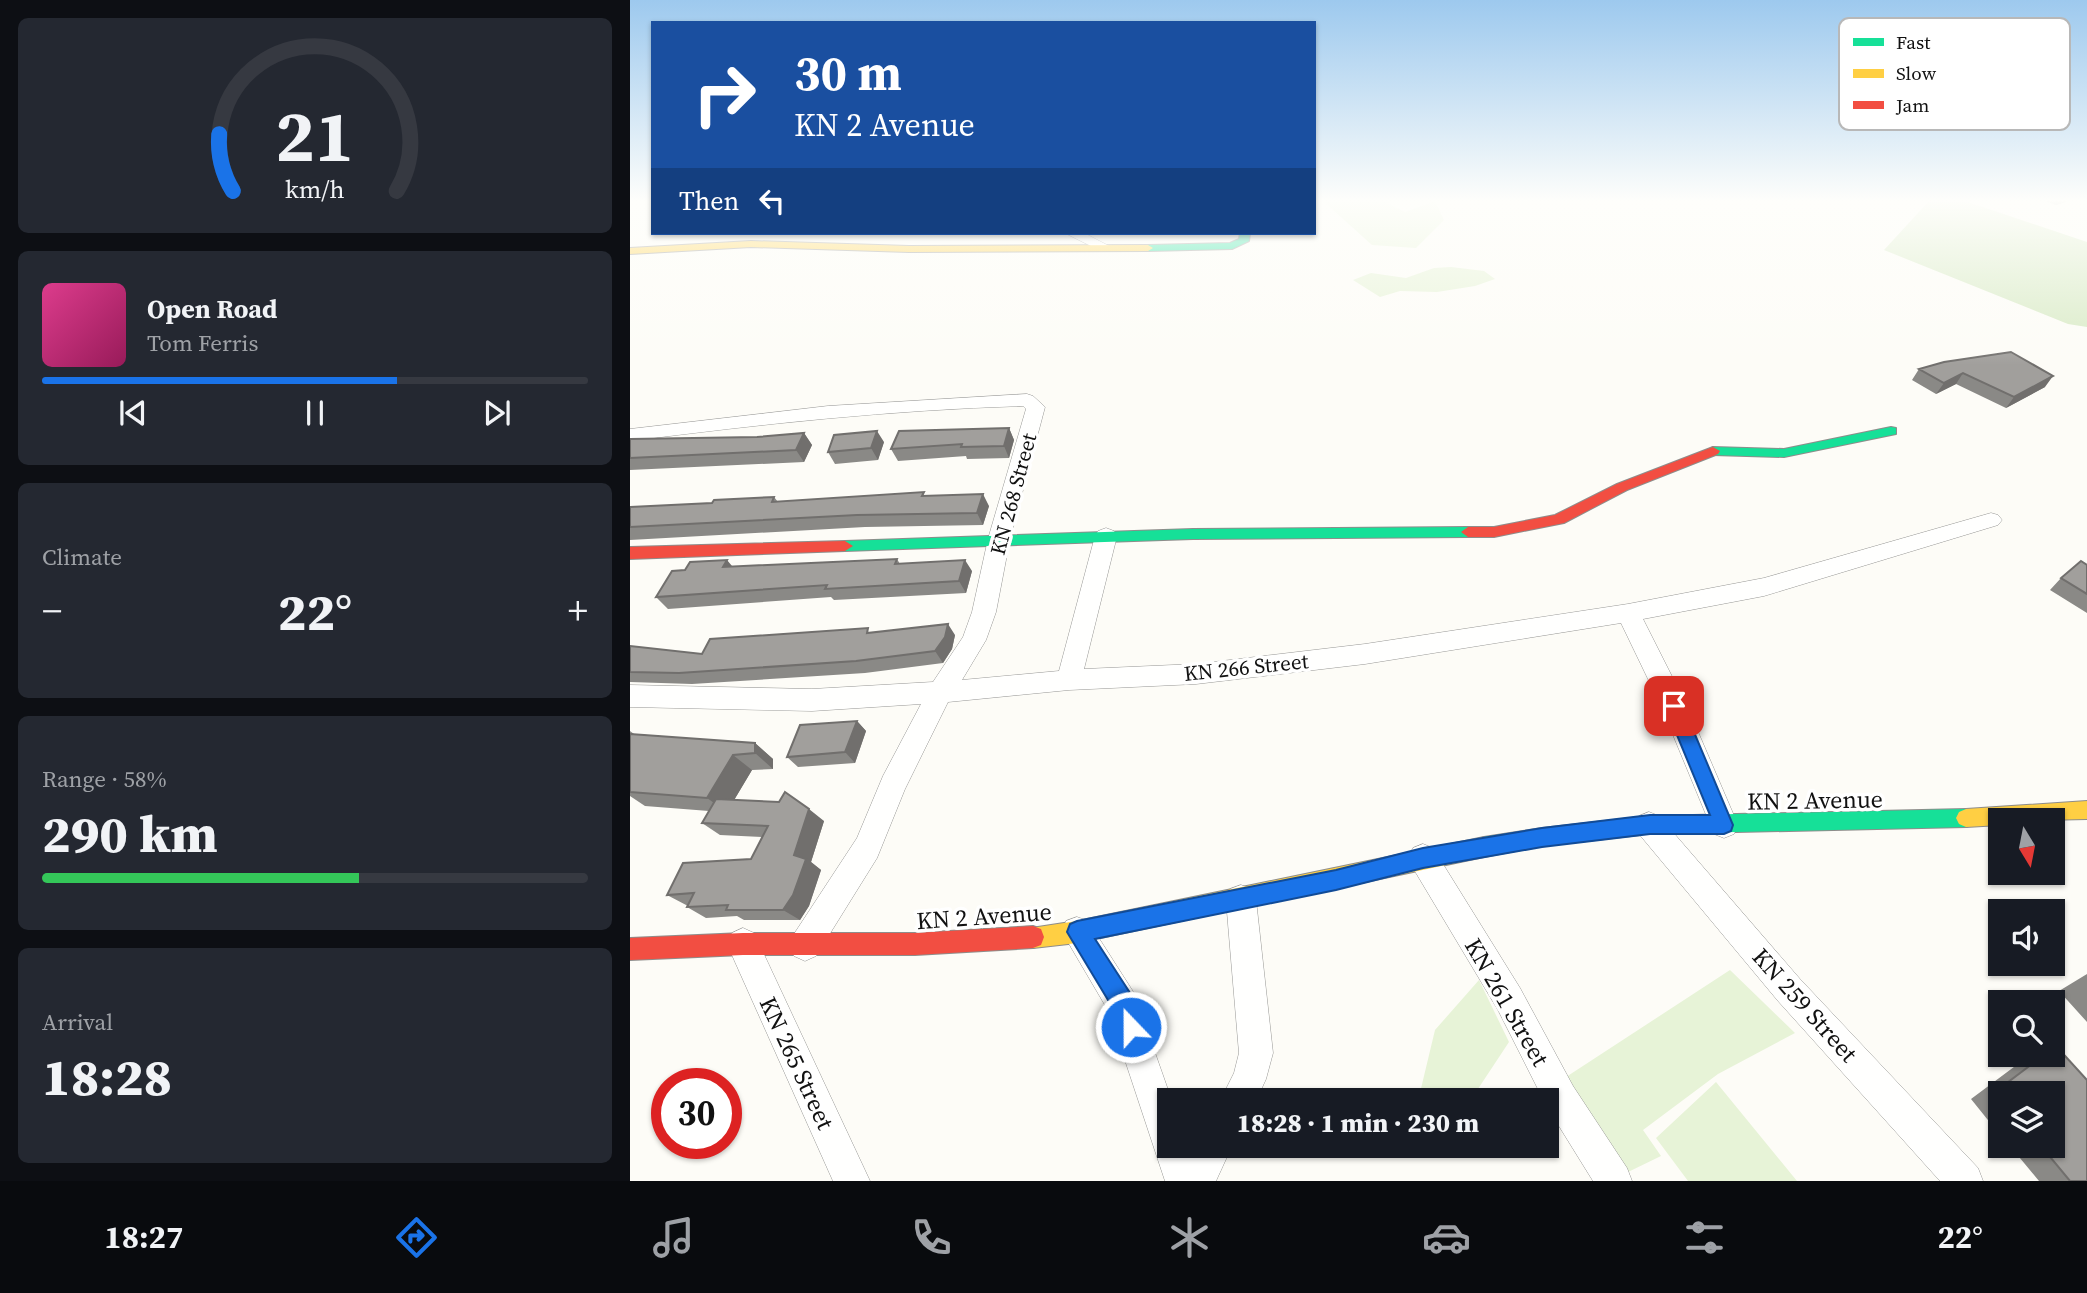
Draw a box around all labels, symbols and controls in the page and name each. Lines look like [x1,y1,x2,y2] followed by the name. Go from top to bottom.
[1839,18,2070,130] legend
[1896,29,1931,55] text: Fast
[794,39,902,106] text: 30 m
[679,49,770,140] icon: right
[1896,60,1937,86] text: Slow
[276,87,354,186] text: 21
[1895,92,1929,118] text: Jam
[794,103,975,147] text: KN 2 Avenue
[285,172,345,206] text: km/h
[753,182,791,220] icon: left
[679,183,739,219] text: Then
[147,291,278,327] text: Open Road
[147,327,258,359] text: Tom Ferris
[114,394,152,432] icon: previous
[296,394,334,432] icon: pause
[478,394,516,432] icon: next
[983,430,1043,558] street label: KN 268 Street
[42,541,122,573] text: Climate
[278,576,352,647] text: 22°
[42,585,62,637] text: −
[568,585,588,637] text: +
[1182,646,1310,688] street label: KN 266 Street
[1644,676,1704,736] pin
[1655,687,1693,725] icon: arrive
[42,763,167,795] text: Range · 58%
[1747,782,1883,818] street label: KN 2 Avenue
[42,798,218,869] text: 290 km
[1988,808,2065,886] north arrow
[1988,808,2065,1158] map controls
[915,895,1053,937] street label: KN 2 Avenue
[1988,899,2065,976] button: sound
[1457,932,1557,1072] street label: KN 261 Street
[1745,941,1865,1069] street label: KN 259 Street
[1094,990,1168,1064] position arrow
[1988,990,2065,1067] button: search
[752,991,842,1135] street label: KN 265 Street
[42,1006,113,1038] text: Arrival
[42,1041,172,1112] text: 18:28
[651,1068,742,1159] speed limit sign: 30
[1988,1081,2065,1158] button: layers
[1237,1105,1479,1141] text: 18:28 · 1 min · 230 m
[392,1213,441,1262] icon: directions
[649,1213,698,1262] icon: music
[907,1213,956,1262] icon: phone
[1165,1213,1214,1262] icon: climate
[1422,1213,1471,1262] icon: car
[1680,1213,1729,1262] icon: filters
[104,1215,183,1259] text: 18:27
[1937,1215,1983,1259] text: 22°

